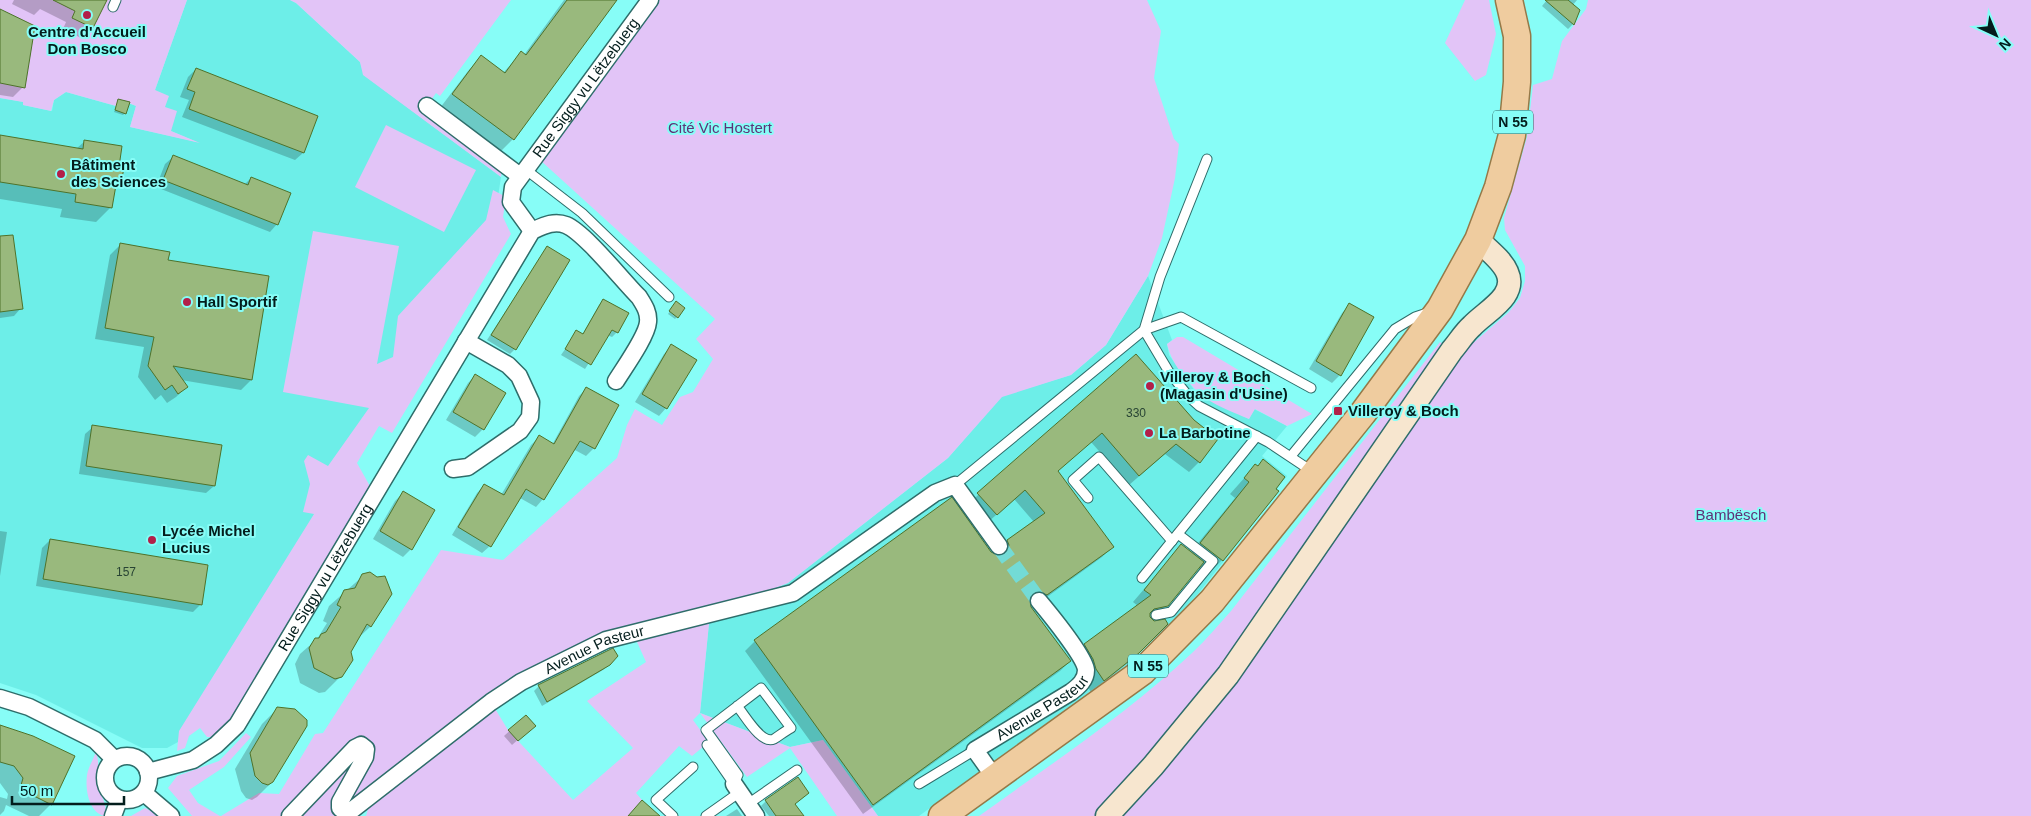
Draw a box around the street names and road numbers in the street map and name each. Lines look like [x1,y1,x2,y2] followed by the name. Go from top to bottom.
[529,14,642,160] street label: Rue Siggy vu Lëtzebuerg
[1493,110,1533,134] road number: N 55
[274,500,375,654] street label: Rue Siggy vu Lëtzebuerg
[541,622,646,677] street label: Avenue Pasteur
[1128,654,1168,678] road number: N 55
[993,673,1092,743] street label: Avenue Pasteur

